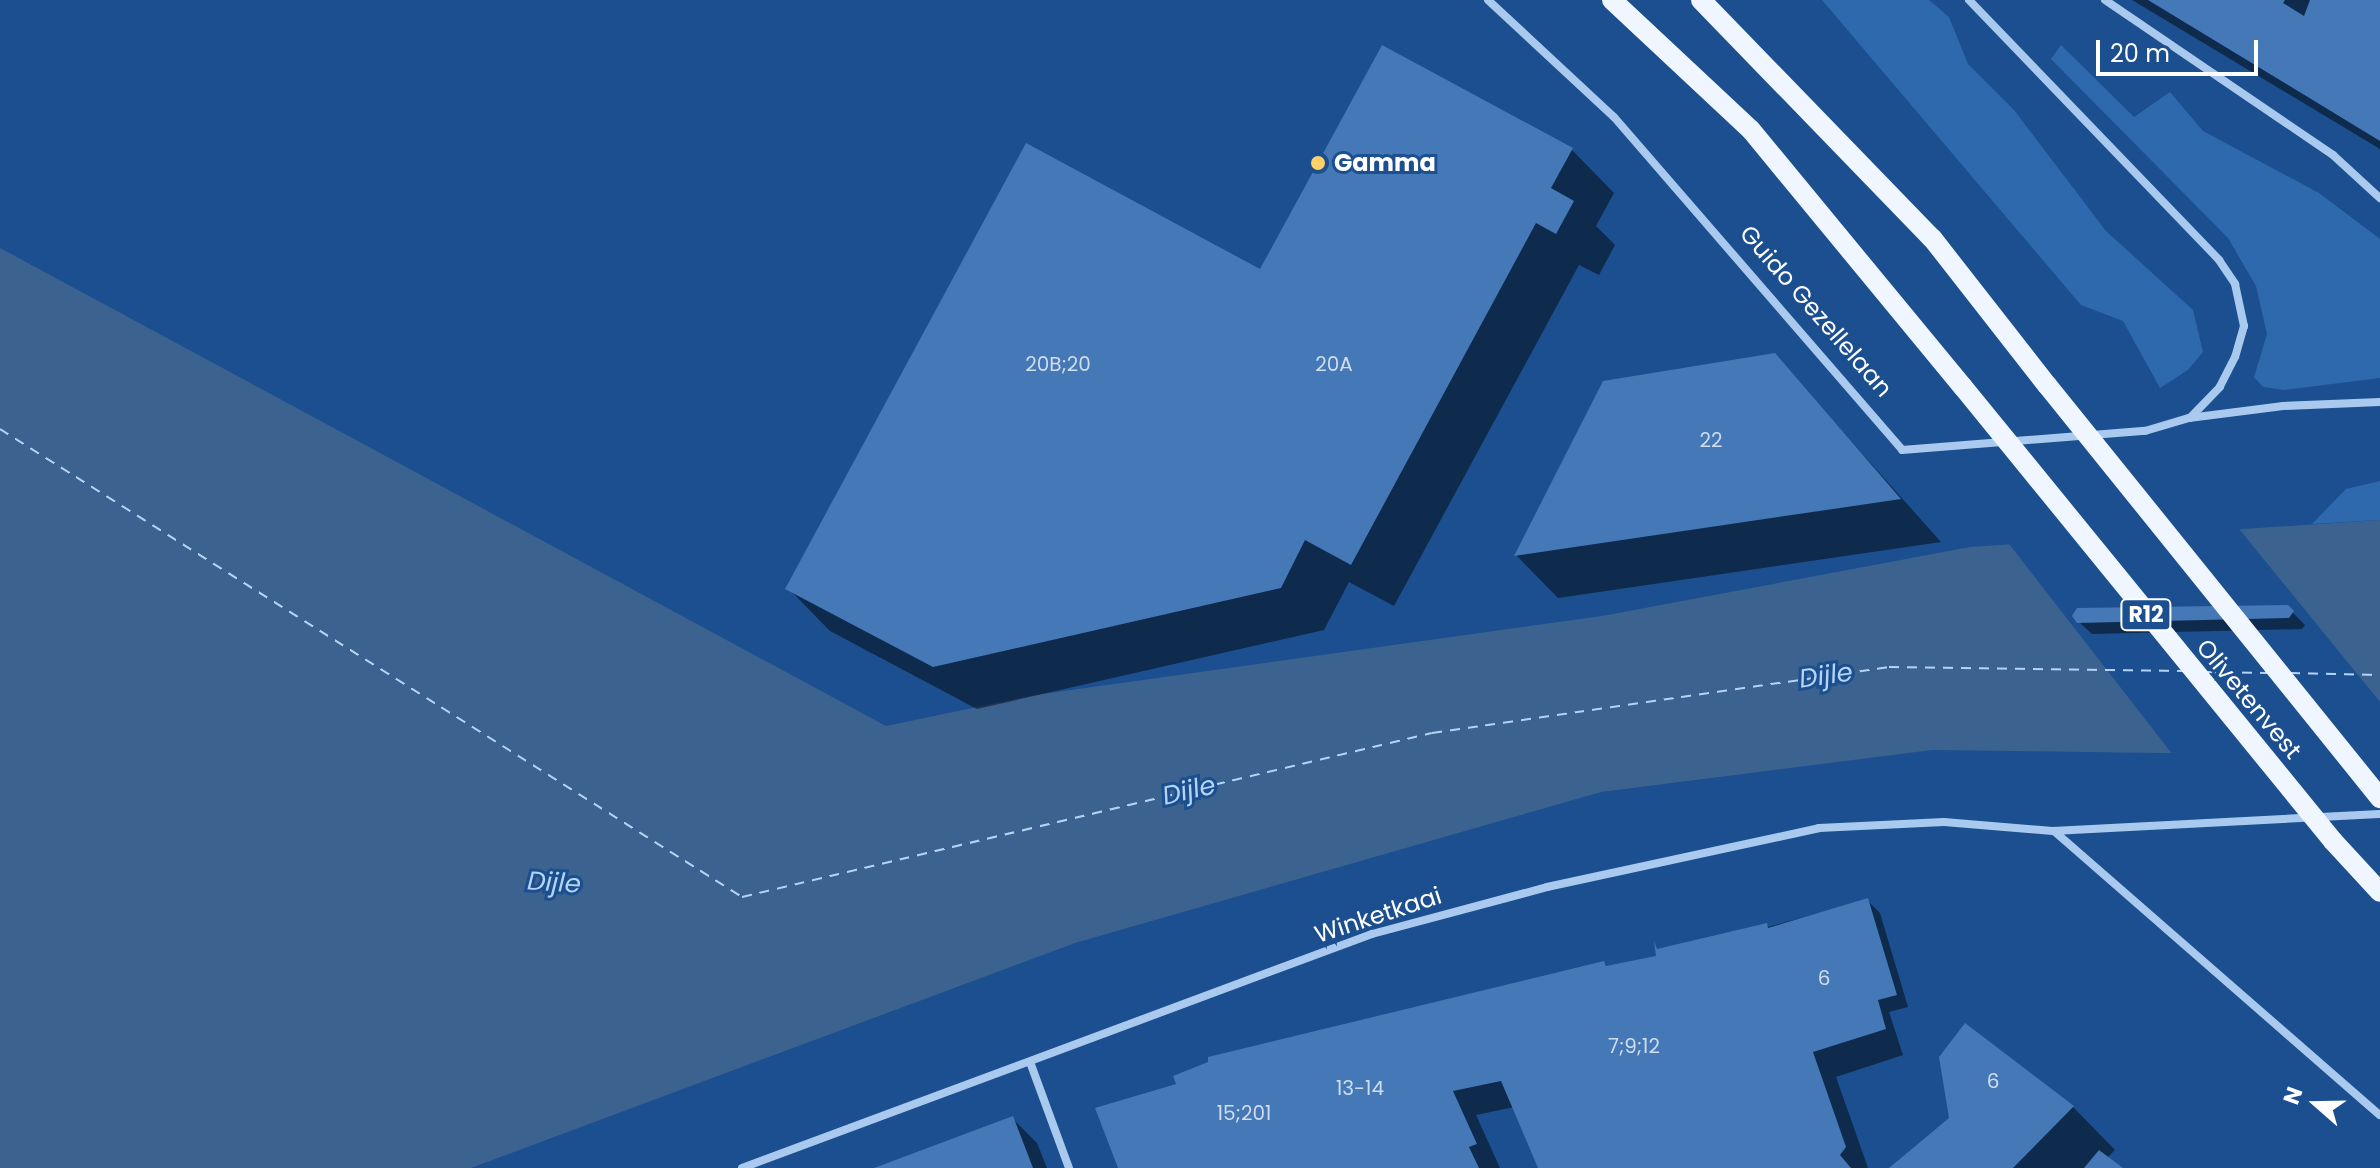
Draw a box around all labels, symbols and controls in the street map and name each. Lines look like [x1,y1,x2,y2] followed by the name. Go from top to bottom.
[2100,24,2262,74] scale bar
[2110,37,2170,70] text: 20 m
[1334,149,1436,177] place label: Gamma
[1309,154,1327,172] marker: Gamma
[1734,219,1898,403] street label: Guido Gezellelaan
[1025,352,1091,376] house number: 20B;20
[1315,352,1353,376] house number: 20A
[1700,428,1722,452] house number: 22
[2120,597,2172,633] road number: R12
[2191,633,2307,765] street label: Olivetenvest
[1797,657,1855,695] water label: Dijle
[1159,770,1219,812] water label: Dijle
[526,866,582,900] water label: Dijle
[1311,881,1445,949] street label: Winketkaai
[1818,966,1830,990] house number: 6
[1608,1034,1660,1058] house number: 7;9;12
[2276,1064,2356,1144] north arrow
[1987,1069,1999,1093] house number: 6
[1336,1076,1384,1100] house number: 13-14
[2276,1083,2310,1109] text: N
[1217,1101,1271,1125] house number: 15;201

